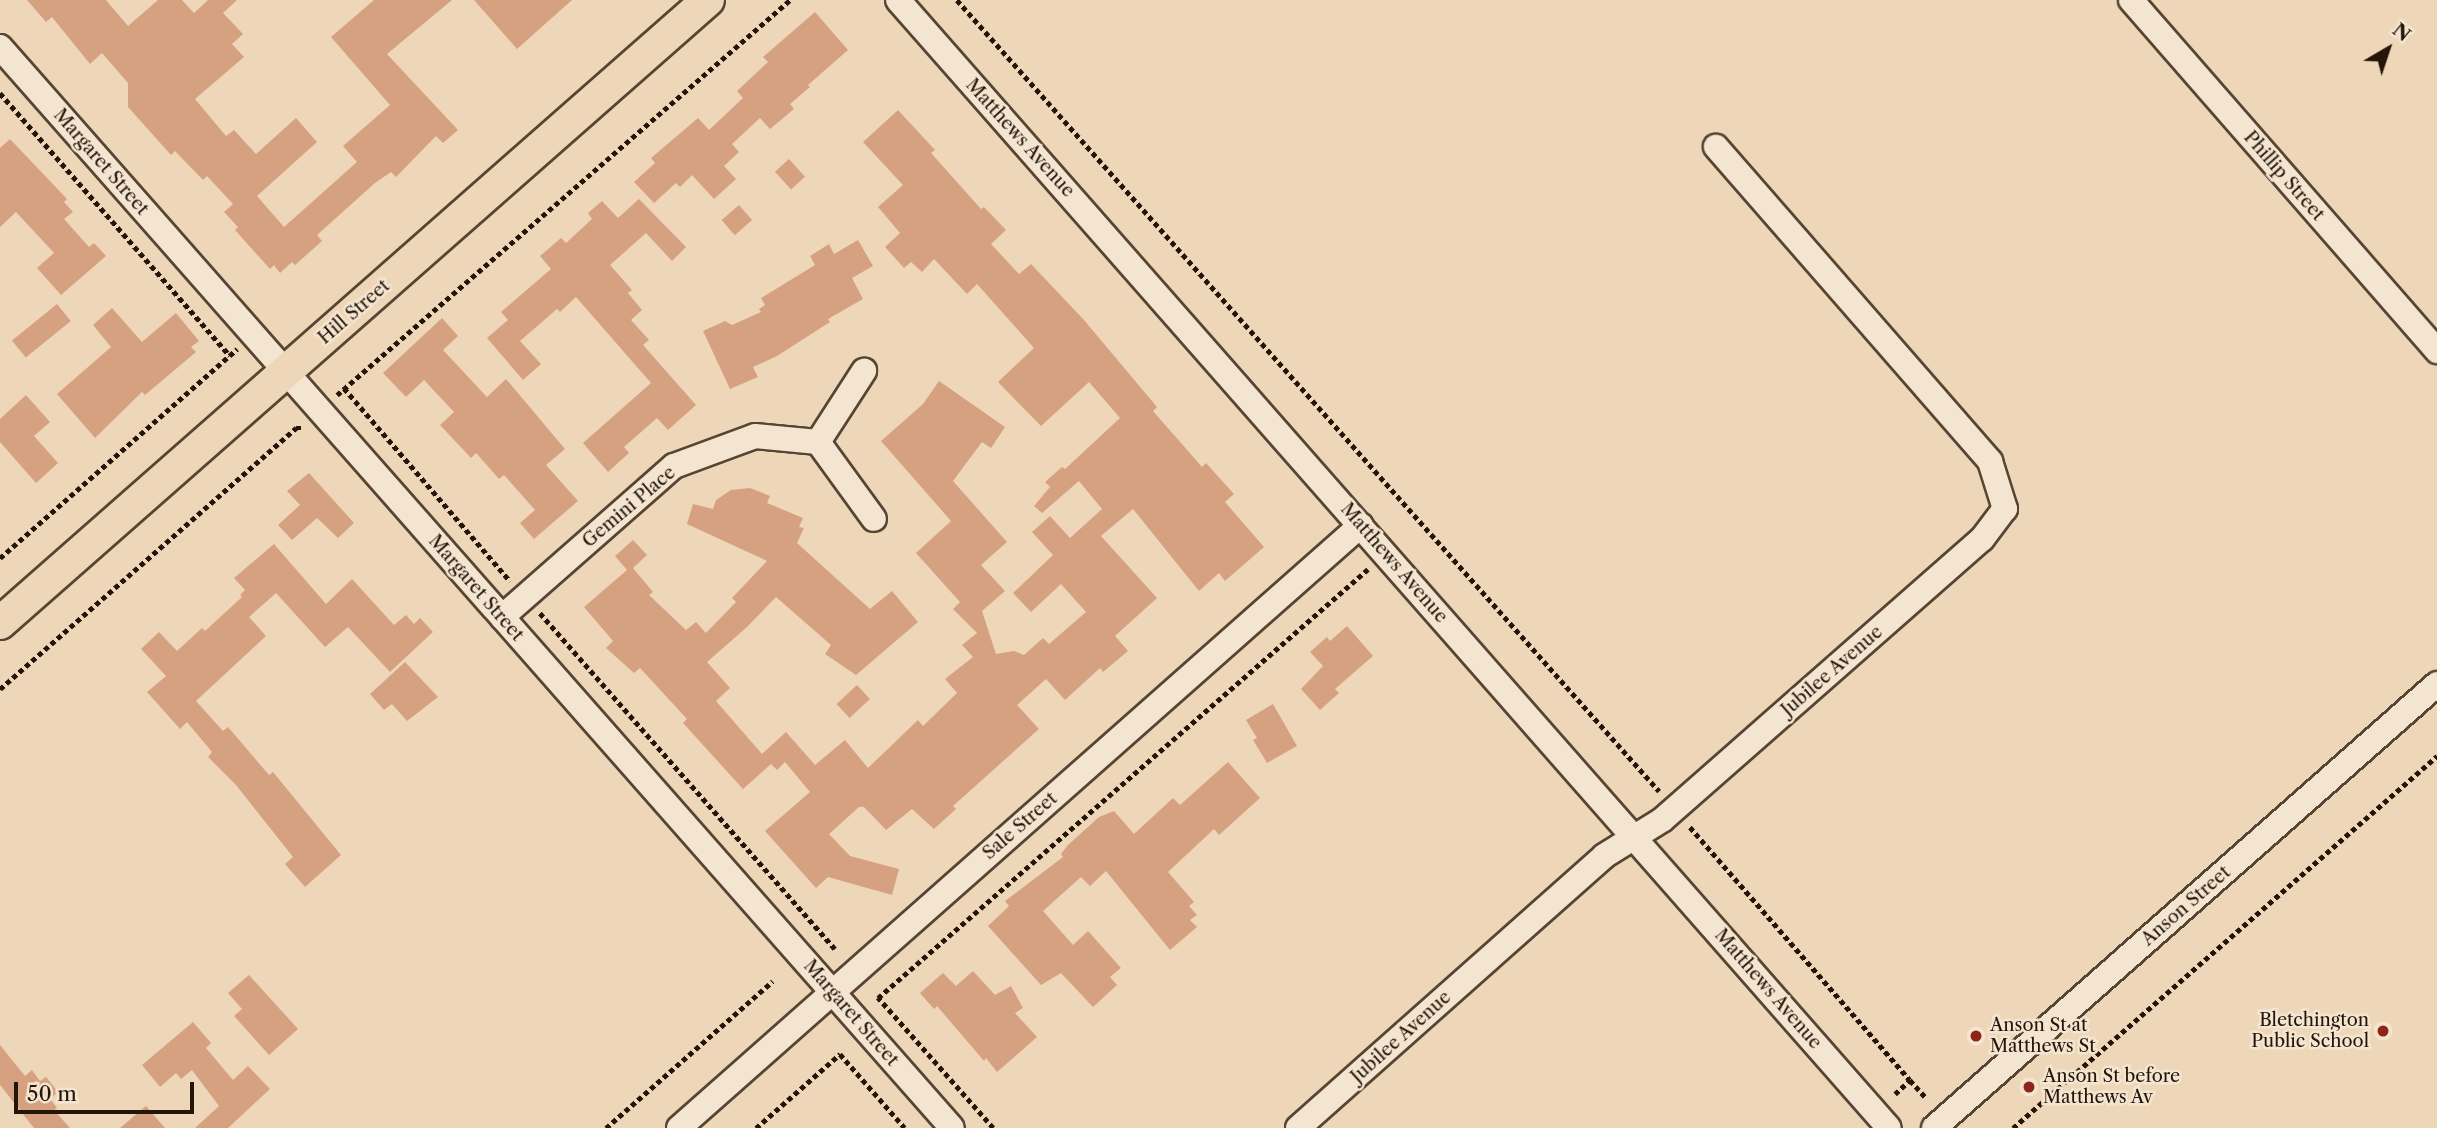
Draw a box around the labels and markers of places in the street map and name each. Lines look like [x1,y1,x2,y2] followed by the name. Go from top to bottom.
[2251,1010,2369,1052] place label: Bletchington Public School
[1990,1015,2096,1058] place label: Anson St at Matthews St
[2375,1023,2391,1039] marker: Bletchington Public School
[1968,1028,1984,1044] marker: Anson St at Matthews St
[2043,1066,2180,1108] place label: Anson St before Matthews Av
[2021,1079,2037,1095] marker: Anson St before Matthews Av

